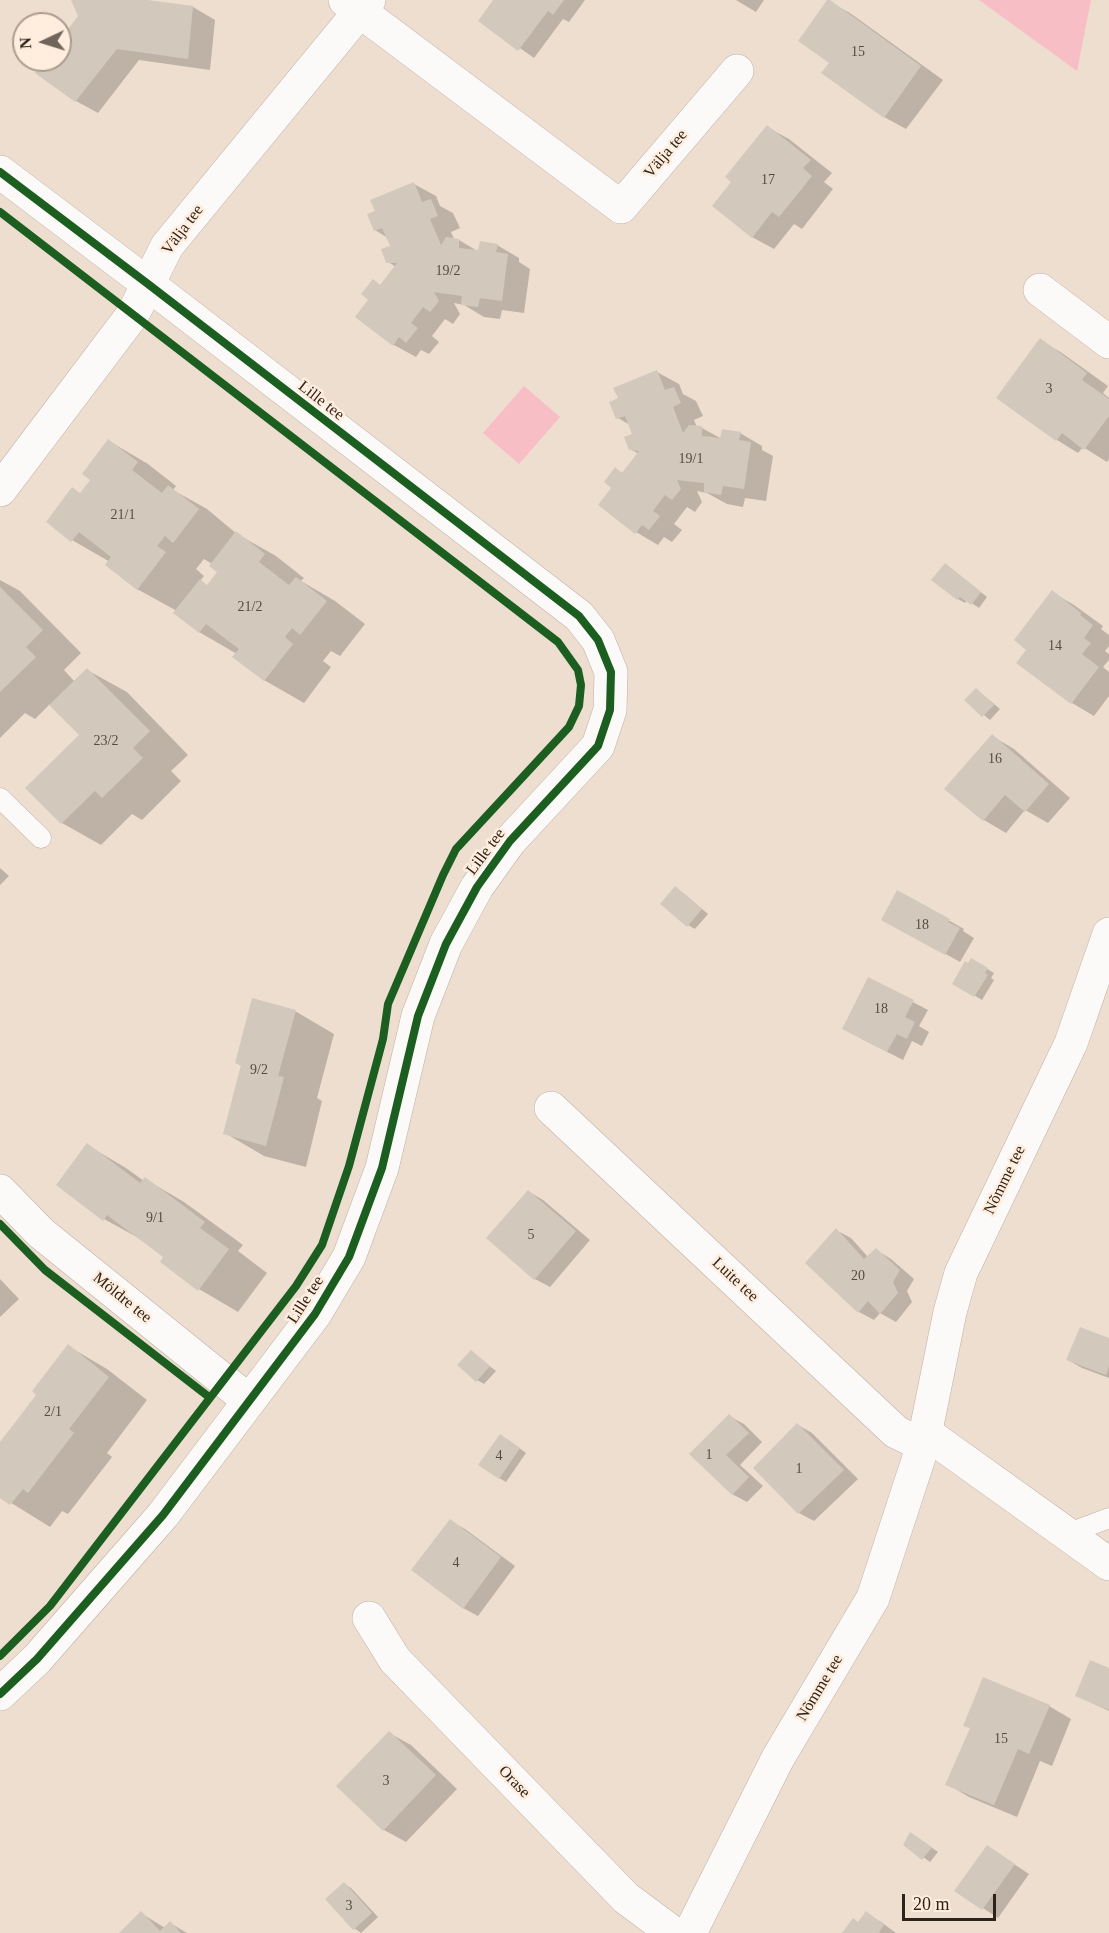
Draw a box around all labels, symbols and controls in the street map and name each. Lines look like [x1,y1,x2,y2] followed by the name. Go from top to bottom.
[12,12,72,72] north arrow
[17,37,34,50] text: N
[851,44,865,60] house number: 15
[640,126,692,182] street label: Välja tee
[761,172,775,188] house number: 17
[158,201,208,259] street label: Välja tee
[436,263,460,279] house number: 19/2
[294,377,348,425] street label: Lille tee
[1046,381,1052,397] house number: 3
[679,451,703,467] house number: 19/1
[111,507,135,523] house number: 21/1
[238,599,262,615] house number: 21/2
[1048,638,1062,654] house number: 14
[94,733,118,749] house number: 23/2
[988,751,1002,767] house number: 16
[462,825,510,879] street label: Lille tee
[915,917,929,933] house number: 18
[874,1001,888,1017] house number: 18
[250,1062,268,1078] house number: 9/2
[980,1142,1030,1218] street label: Nõmme tee
[146,1210,164,1226] house number: 9/1
[528,1227,534,1243] house number: 5
[708,1254,762,1306] street label: Luite tee
[851,1268,865,1284] house number: 20
[89,1269,155,1327] street label: Möldre tee
[284,1273,328,1327] street label: Lille tee
[44,1404,62,1420] house number: 2/1
[706,1447,712,1463] house number: 1
[496,1448,502,1464] house number: 4
[795,1461,802,1477] house number: 1
[452,1555,460,1571] house number: 4
[793,1651,847,1725] street label: Nõmme tee
[994,1731,1008,1747] house number: 15
[494,1762,534,1802] street label: Orase
[382,1773,389,1789] house number: 3
[905,1882,1000,1920] scale bar
[913,1894,950,1914] text: 20 m
[346,1898,352,1914] house number: 3

